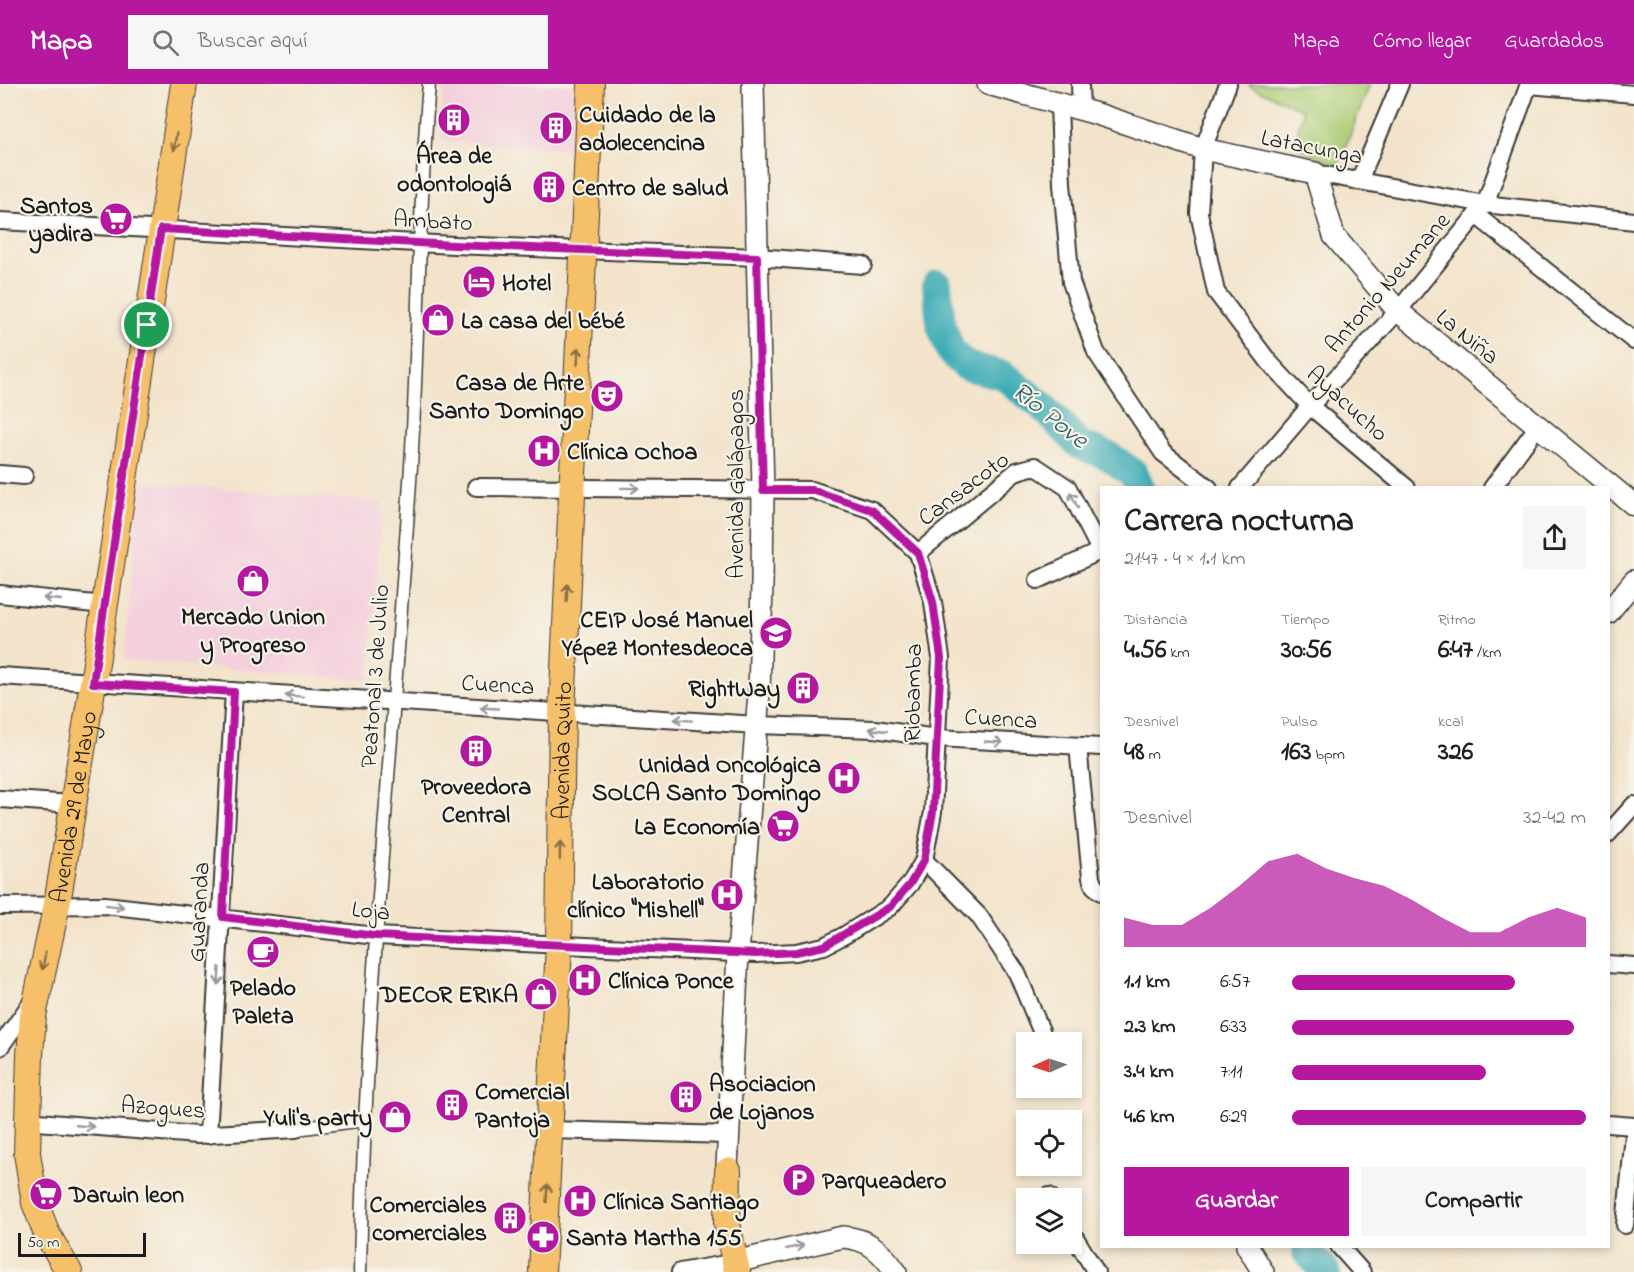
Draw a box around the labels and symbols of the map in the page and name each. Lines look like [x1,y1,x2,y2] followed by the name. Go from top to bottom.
[579,99,716,162] place label: Cuidado de la adolecencina
[436,102,472,138] building icon: Área de odontologiá
[538,110,574,146] building icon: Cuidado de la adolecencina
[1258,121,1365,175] street label: Latacunga
[169,131,180,151] one-way arrow
[397,140,512,204] place label: Área de odontologiá
[531,169,567,205] building icon: Centro de salud
[572,172,729,207] place label: Centro de salud
[20,190,93,254] place label: Santos yadira
[98,201,134,237] supermarket icon: Santos yadira
[392,203,474,242] street label: Ambato
[1318,205,1460,362] street label: Antonio Neumane
[461,264,497,300] hotel icon: Hotel
[502,267,551,302] place label: Hotel
[121,299,172,350] pin
[1427,301,1506,375] street label: La Niña
[420,302,456,338] shop icon: La casa del bébé
[461,305,626,340] place label: La casa del bébé
[572,347,583,367] one-way arrow
[1297,358,1395,452] street label: Ayacucho
[429,367,585,431] place label: Casa de Arte Santo Domingo
[1003,374,1097,460] water label: Río Pove
[589,378,625,414] theatre icon: Casa de Arte Santo Domingo
[720,389,755,579] street label: Avenida Galápagos
[526,433,562,469] hospital icon: Clínica Ochoa
[567,436,698,471] place label: Clínica Ochoa
[911,444,1018,536] street label: Cansacoto
[619,482,639,494] one-way arrow
[1068,492,1080,510] one-way arrow
[235,563,271,599] shop icon: Mercado Union y Progreso
[353,583,400,769] street label: Peatonal 3 de Julio
[561,584,572,604] one-way arrow
[42,594,62,605] one-way arrow
[181,601,325,665] place label: Mercado Union y Progreso
[561,604,753,667] place label: CEIP José Manuel Yépez Montesdeoca
[758,615,794,651] school or university icon: CEIP José Manuel Yépez Montesdeoca
[896,643,933,743] street label: Riobamba
[460,667,535,706] street label: Cuenca
[785,670,821,706] building icon: RightWay
[688,673,780,709] place label: RightWay
[546,681,583,820] street label: Avenida Quito
[285,690,304,701] one-way arrow
[963,701,1038,740] street label: Cuenca
[479,702,499,713] one-way arrow
[42,709,108,906] street label: Avenida 29 de Mayo
[674,715,694,726] one-way arrow
[869,724,888,735] one-way arrow
[458,733,494,769] building icon: Proveedora Central
[984,736,1004,747] one-way arrow
[592,749,821,813] place label: Unidad Oncológica SOLCA Santo Domingo
[826,760,862,796] hospital icon: Unidad Oncológica SOLCA Santo Domingo
[421,771,531,834] place label: Proveedora Central
[765,808,801,844] supermarket icon: La Economía
[634,811,760,846] place label: La Economía
[555,841,566,861] one-way arrow
[180,861,221,963] street label: Guaranda
[567,866,704,929] place label: Laboratorio clínico "Mishell"
[709,877,745,913] hospital icon: Laboratorio clínico "Mishell"
[350,893,392,932] street label: Loja
[105,901,125,912] one-way arrow
[245,934,281,970] cafe icon: Pelado Paleta
[38,951,49,971] one-way arrow
[567,962,603,998] hospital icon: Clínica Ponce
[213,965,224,985] one-way arrow
[608,965,735,1000] place label: Clínica Ponce
[230,972,296,1035] place label: Pelado Paleta
[523,976,559,1012] shop icon: DECOR ERIKA
[379,979,518,1014] place label: DECOR ERIKA
[1016,1032,1082,1098] north arrow
[709,1068,816,1131] place label: Asociacion de Lojanos
[475,1076,569,1139] place label: Comercial Pantoja
[668,1079,704,1115] building icon: Asociacion de Lojanos
[434,1087,470,1123] building icon: Comercial Pantoja
[119,1089,206,1130] street label: Azogues
[377,1099,413,1135] shop icon: Yuli's party
[262,1102,372,1138] place label: Yuli's party
[74,1121,94,1132] one-way arrow
[781,1162,817,1198] parking icon: Parqueadero
[822,1165,946,1200] place label: Parqueadero
[28,1176,64,1212] supermarket icon: Darwin leon
[68,1179,184,1214] place label: Darwin leon
[541,1183,552,1203] one-way arrow
[562,1183,598,1219] hospital icon: Clínica Santiago
[603,1186,759,1222] place label: Clínica Santiago
[370,1189,487,1252] place label: Comerciales comerciales
[492,1200,528,1236] building icon: Comerciales comerciales
[525,1219,561,1255] pharmacy icon: Santa Martha 155
[566,1222,742,1257] place label: Santa Martha 155
[18,1230,146,1258] scale bar
[785,1240,804,1252] one-way arrow

